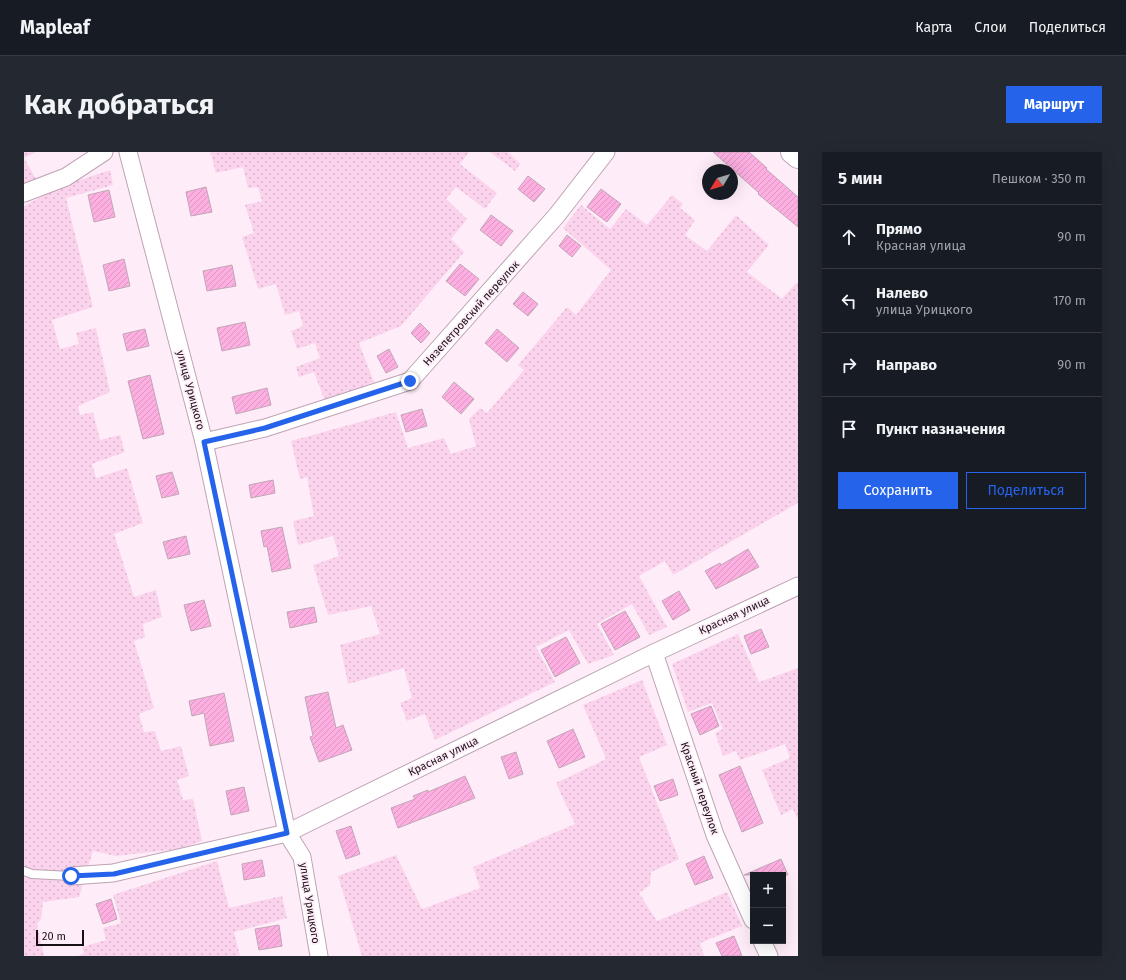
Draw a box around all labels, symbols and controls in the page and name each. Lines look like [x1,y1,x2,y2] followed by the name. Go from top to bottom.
[20,16,90,39] text: Mapleaf
[915,19,952,36] text: Карта
[974,19,1007,36] text: Слои
[1029,19,1106,36] text: Поделиться
[1006,86,1102,123] button: Маршрут
[24,88,214,121] text: Как добраться
[702,164,738,200] north arrow
[838,168,883,189] text: 5 мин
[992,171,1086,186] text: Пешком · 350 m
[876,220,922,238] text: Прямо
[838,226,860,248] icon: ahead
[1057,229,1086,244] text: 90 m
[876,238,966,253] text: Красная улица
[421,258,522,369] street label: Нязепетровский переулок
[876,284,928,302] text: Налево
[838,290,860,312] icon: left
[1053,293,1086,308] text: 170 m
[876,302,973,317] text: улица Урицкого
[174,349,207,431] street label: улица Урицкого
[838,354,860,376] icon: right
[876,356,937,374] text: Направо
[1057,357,1086,372] text: 90 m
[401,372,419,390] route end
[838,418,860,440] icon: arrive
[876,420,1005,438] text: Пункт назначения
[838,472,958,509] button: Сохранить
[966,472,1086,509] button: Поделиться
[697,593,772,637] street label: Красная улица
[406,734,480,779] street label: Красная улица
[678,740,722,836] street label: Красный переулок
[297,862,322,945] street label: улица Урицкого
[62,867,80,885] route start
[750,872,786,944] map controls
[750,872,786,908] button: +
[750,908,786,944] button: −
[36,928,84,947] scale bar
[42,930,66,943] text: 20 m

